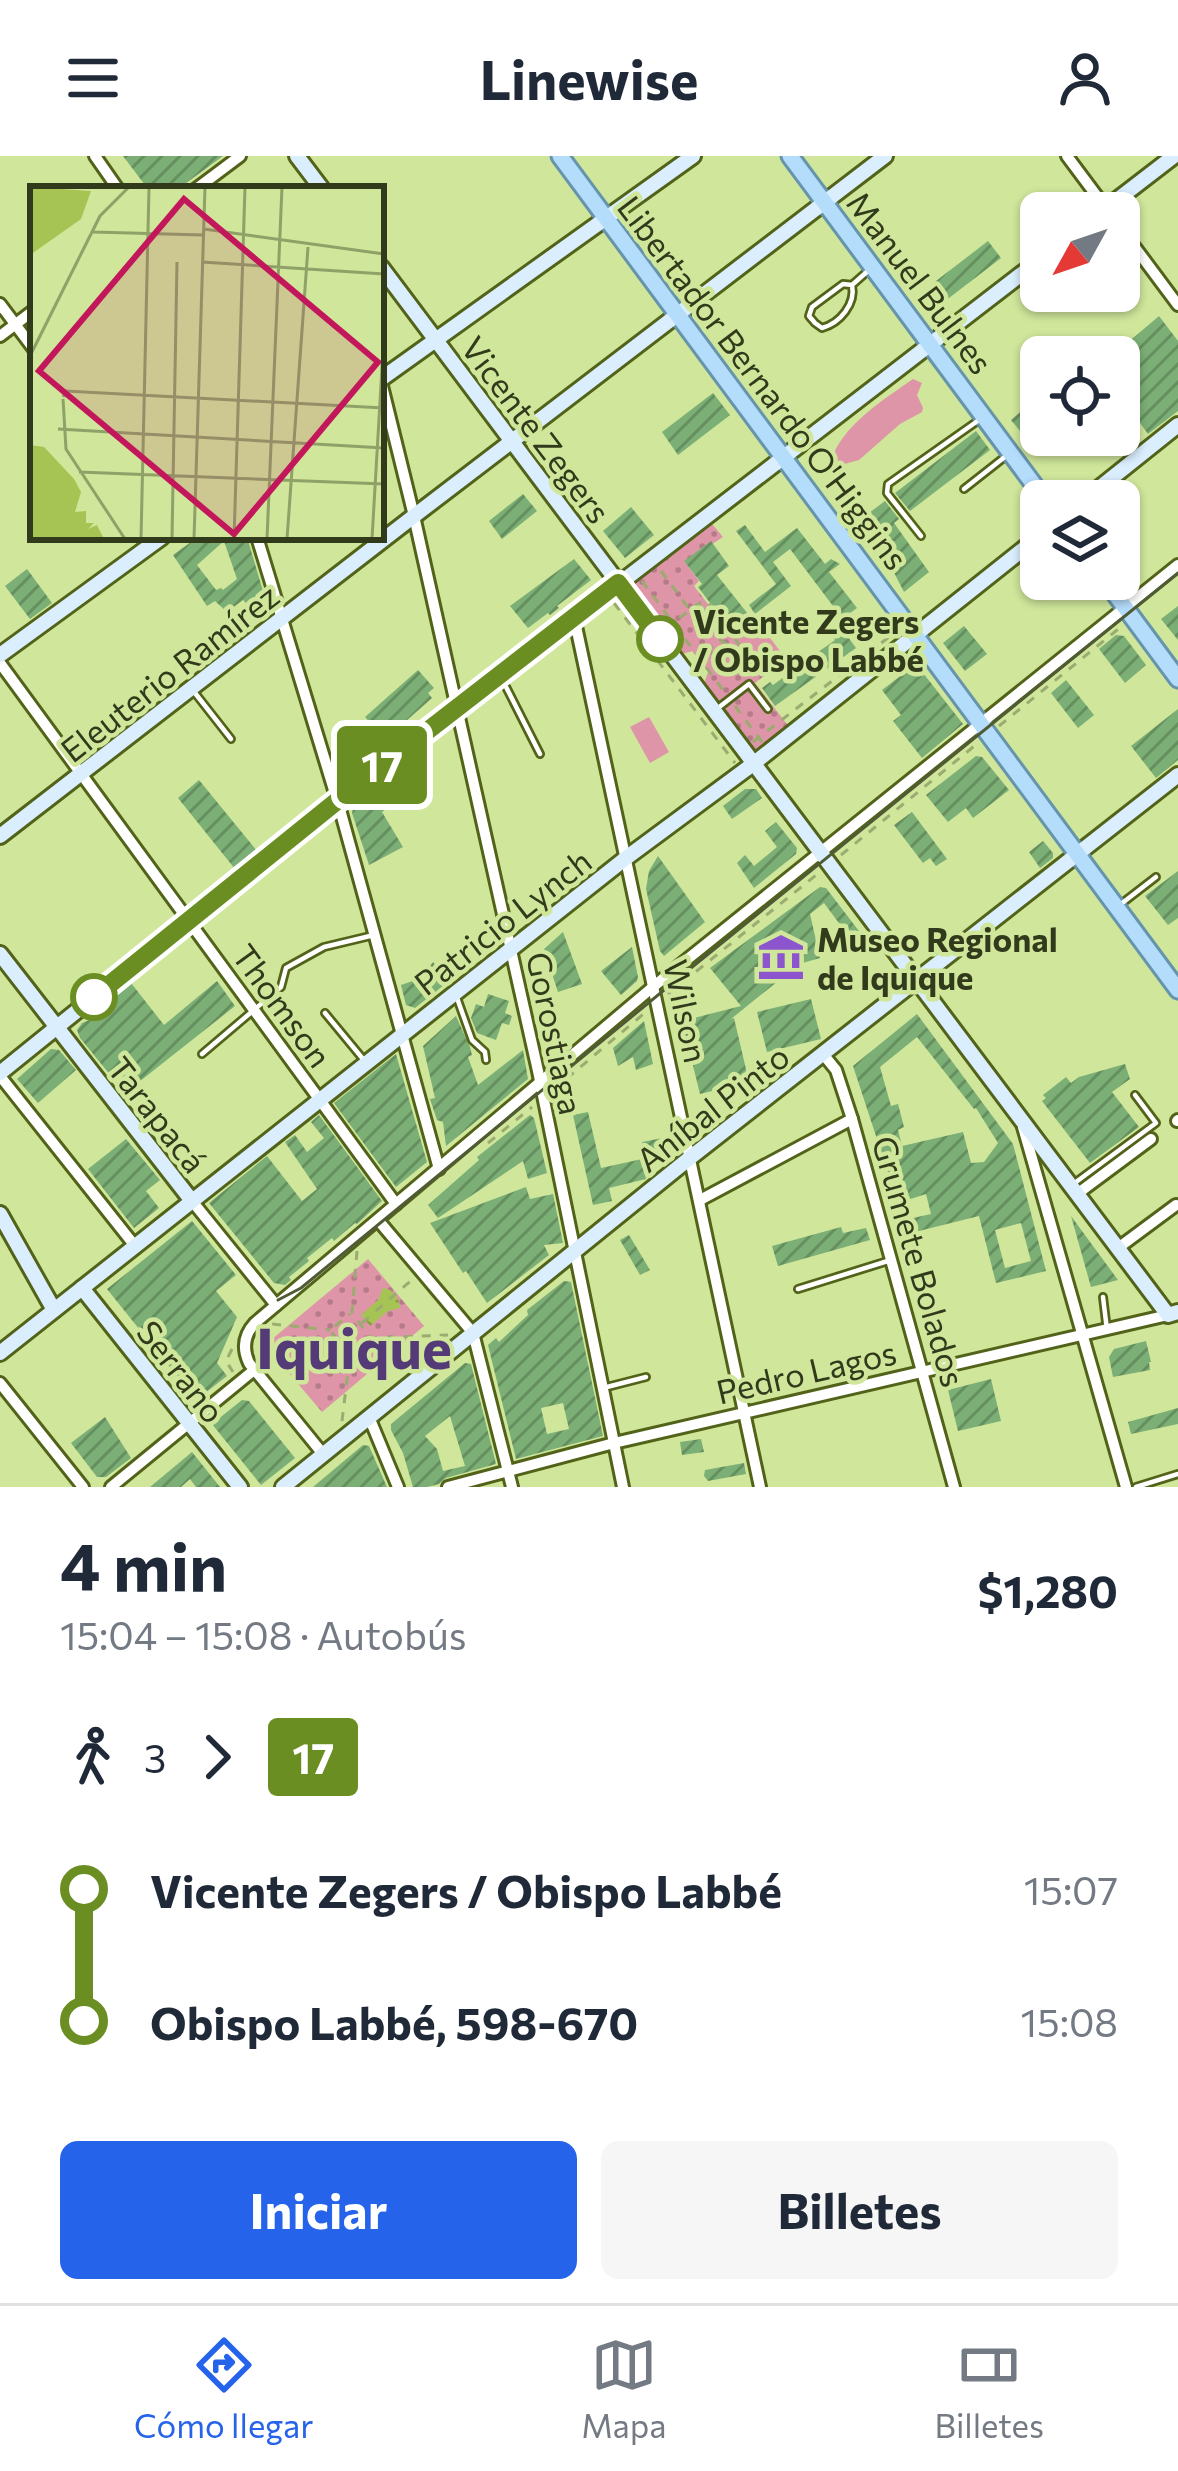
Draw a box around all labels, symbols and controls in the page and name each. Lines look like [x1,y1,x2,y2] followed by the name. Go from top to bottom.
[60,45,126,111] icon: menu
[480,45,698,111] text: Linewise
[1052,45,1118,111] icon: person
[839,183,1003,381] street label: Manuel Bulnes
[30,186,384,540] inset map
[610,187,918,577] street label: Libertador Bernardo O'Higgins
[1020,192,1140,312] north arrow
[1020,192,1140,600] map controls
[454,328,620,530] street label: Vicente Zegers
[1020,336,1140,456] button: locate
[1020,480,1140,600] button: layers
[52,574,286,770] street label: Eleuterio Ramírez
[693,600,924,679] place label: Vicente Zegers / Obispo Labbé
[638,617,682,661] marker: Vicente Zegers / Obispo Labbé
[328,726,436,804] line badge: 17
[361,739,403,791] text: 17
[405,839,599,1003] street label: Patricio Lynch
[817,918,1058,997] place label: Museo Regional de Iquique
[756,932,806,982] museum icon: Museo Regional de Iquique
[225,935,341,1075] street label: Thomson
[519,948,593,1118] street label: Gorostiaga
[656,956,718,1066] street label: Wilson
[72,975,116,1019] unlabelled marker
[627,1035,797,1179] street label: Aníbal Pinto
[100,1048,216,1180] street label: Tarapacá
[865,1131,975,1391] street label: Grumete Bolados
[256,1311,452,1381] district label: Iquique
[129,1312,235,1430] street label: Serrano
[712,1330,900,1412] street label: Pedro Lagos
[60,1524,227,1605] text: 4 min
[977,1562,1118,1617] text: $1,280
[60,1610,467,1658] text: 15:04 – 15:08 · Autobús
[60,1724,126,1790] icon: walk
[184,1724,250,1790] icon: forward
[292,1731,334,1783] text: 17
[144,1733,166,1781] text: 3
[150,1862,782,1917] text: Vicente Zegers / Obispo Labbé
[1024,1865,1118,1913] text: 15:07
[150,1994,638,2049] text: Obispo Labbé, 598-670
[1021,1997,1118,2045] text: 15:08
[60,2141,577,2279] button: Iniciar
[601,2141,1118,2279] button: Billetes
[134,2332,313,2445] tab: Cómo llegar
[581,2332,667,2445] tab: Mapa
[935,2332,1044,2445] tab: Billetes

